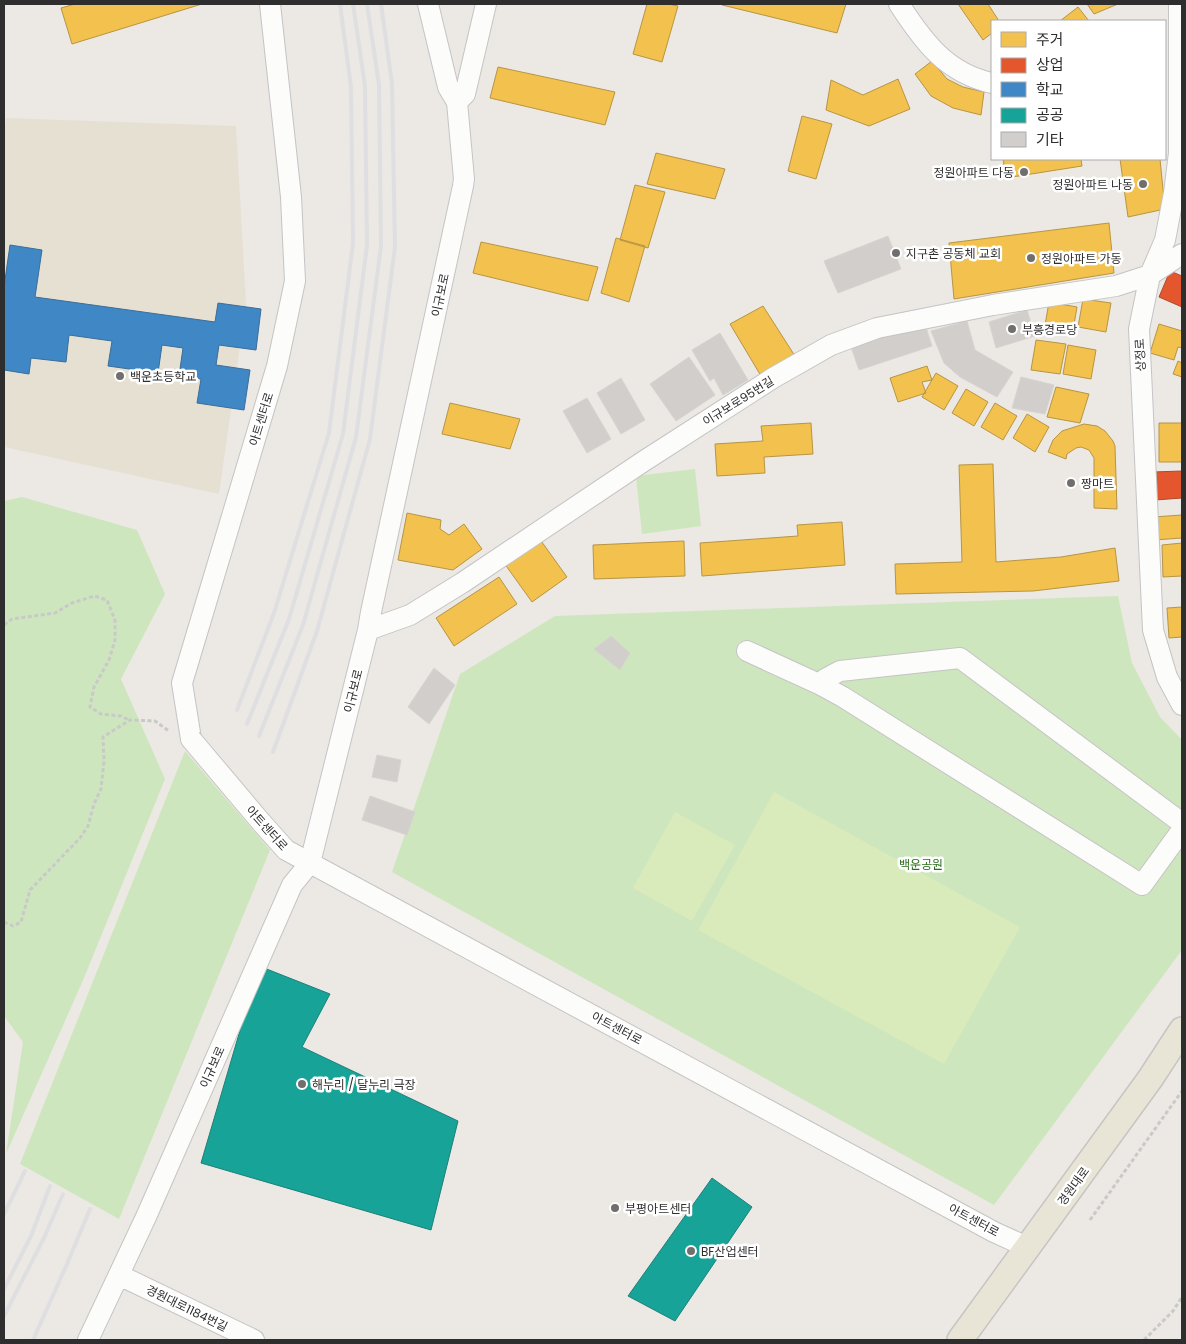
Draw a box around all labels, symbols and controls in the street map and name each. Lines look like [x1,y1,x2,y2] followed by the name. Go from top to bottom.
[991,20,1166,160] legend
[1036,29,1064,50] text: 주거
[1036,54,1064,75] text: 상업
[1036,79,1064,100] text: 학교
[1036,104,1064,125] text: 공공
[1036,129,1064,150] text: 기타
[934,164,1014,181] place label: 정원아파트 다동
[1018,166,1030,178] marker: 정원아파트 다동
[1053,176,1133,193] place label: 정원아파트 나동
[1137,178,1149,190] marker: 정원아파트 나동
[906,245,1001,262] place label: 지구촌 공동체 교회
[890,247,902,259] marker: 지구촌 공동체 교회
[1041,250,1122,267] place label: 정원아파트 가동
[1025,252,1037,264] marker: 정원아파트 가동
[427,272,453,318] street label: 이규보로
[1022,321,1077,338] place label: 부흥경로당
[1006,323,1018,335] marker: 부흥경로당
[1131,338,1149,372] street label: 상정로
[130,368,196,385] place label: 백운초등학교
[114,370,126,382] marker: 백운초등학교
[699,372,777,430] street label: 이규보로95번길
[245,390,277,448] street label: 아트센터로
[1081,475,1114,492] place label: 짱마트
[1065,477,1077,489] marker: 짱마트
[339,668,367,714] street label: 이규보로
[242,802,292,854] street label: 아트센터로
[899,856,943,873] park label: 백운공원
[589,1008,645,1048] street label: 아트센터로
[195,1043,229,1091] street label: 이규보로
[312,1076,416,1093] place label: 해누리 / 달누리 극장
[296,1078,308,1090] marker: 해누리 / 달누리 극장
[1053,1163,1093,1209] street label: 경원대로
[625,1200,691,1217] place label: 부평아트센터
[946,1200,1002,1240] street label: 아트센터로
[609,1202,621,1214] marker: 부평아트센터
[701,1243,759,1260] place label: BF산업센터
[685,1245,697,1257] marker: BF산업센터
[143,1281,231,1335] street label: 경원대로1184번길

